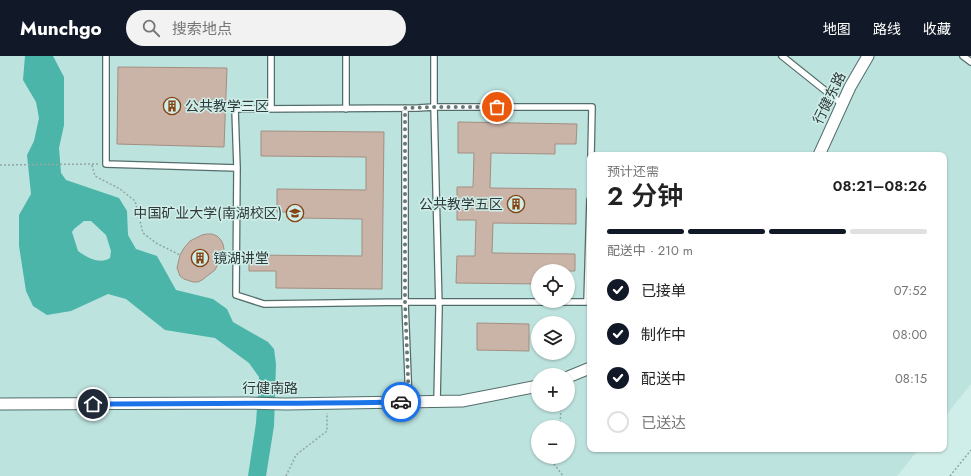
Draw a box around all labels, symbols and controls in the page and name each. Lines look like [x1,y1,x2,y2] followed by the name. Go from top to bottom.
[126,10,406,46] search box
[20,15,102,42] text: Munchgo
[140,17,162,39] icon: search
[172,18,232,40] text: 搜索地点
[823,19,851,39] text: 地图
[873,19,901,39] text: 路线
[923,19,951,39] text: 收藏
[808,68,850,128] street label: 行健东路
[480,90,514,124] pin
[162,96,182,116] building icon: 公共教学三区
[185,96,269,116] place label: 公共教学三区
[486,96,508,118] icon: bag
[607,162,659,181] text: 预计还需
[833,175,927,197] text: 08:21–08:26
[607,177,683,215] text: 2 分钟
[419,194,503,214] place label: 公共教学五区
[506,194,526,214] building icon: 公共教学五区
[133,203,282,223] place label: 中国矿业大学(南湖校区)
[285,203,305,223] school or university icon: 中国矿业大学(南湖校区)
[607,241,693,260] text: 配送中 · 210 m
[190,248,210,268] building icon: 镜湖讲堂
[213,248,269,268] place label: 镜湖讲堂
[531,264,575,464] map controls
[531,264,575,308] button: locate
[607,279,629,301] icon: check
[641,280,686,302] text: 已接单
[894,281,927,300] text: 07:52
[531,316,575,360] button: layers
[607,323,629,345] icon: check
[641,324,686,346] text: 制作中
[893,325,927,344] text: 08:00
[607,367,629,389] icon: check
[531,368,575,412] button: +
[641,368,686,390] text: 配送中
[895,369,927,388] text: 08:15
[242,378,298,398] street label: 行健南路
[381,382,421,422] courier
[76,387,110,421] pin
[390,391,412,413] icon: car
[82,393,104,415] icon: home
[641,412,686,434] text: 已送达
[531,420,575,464] button: −

